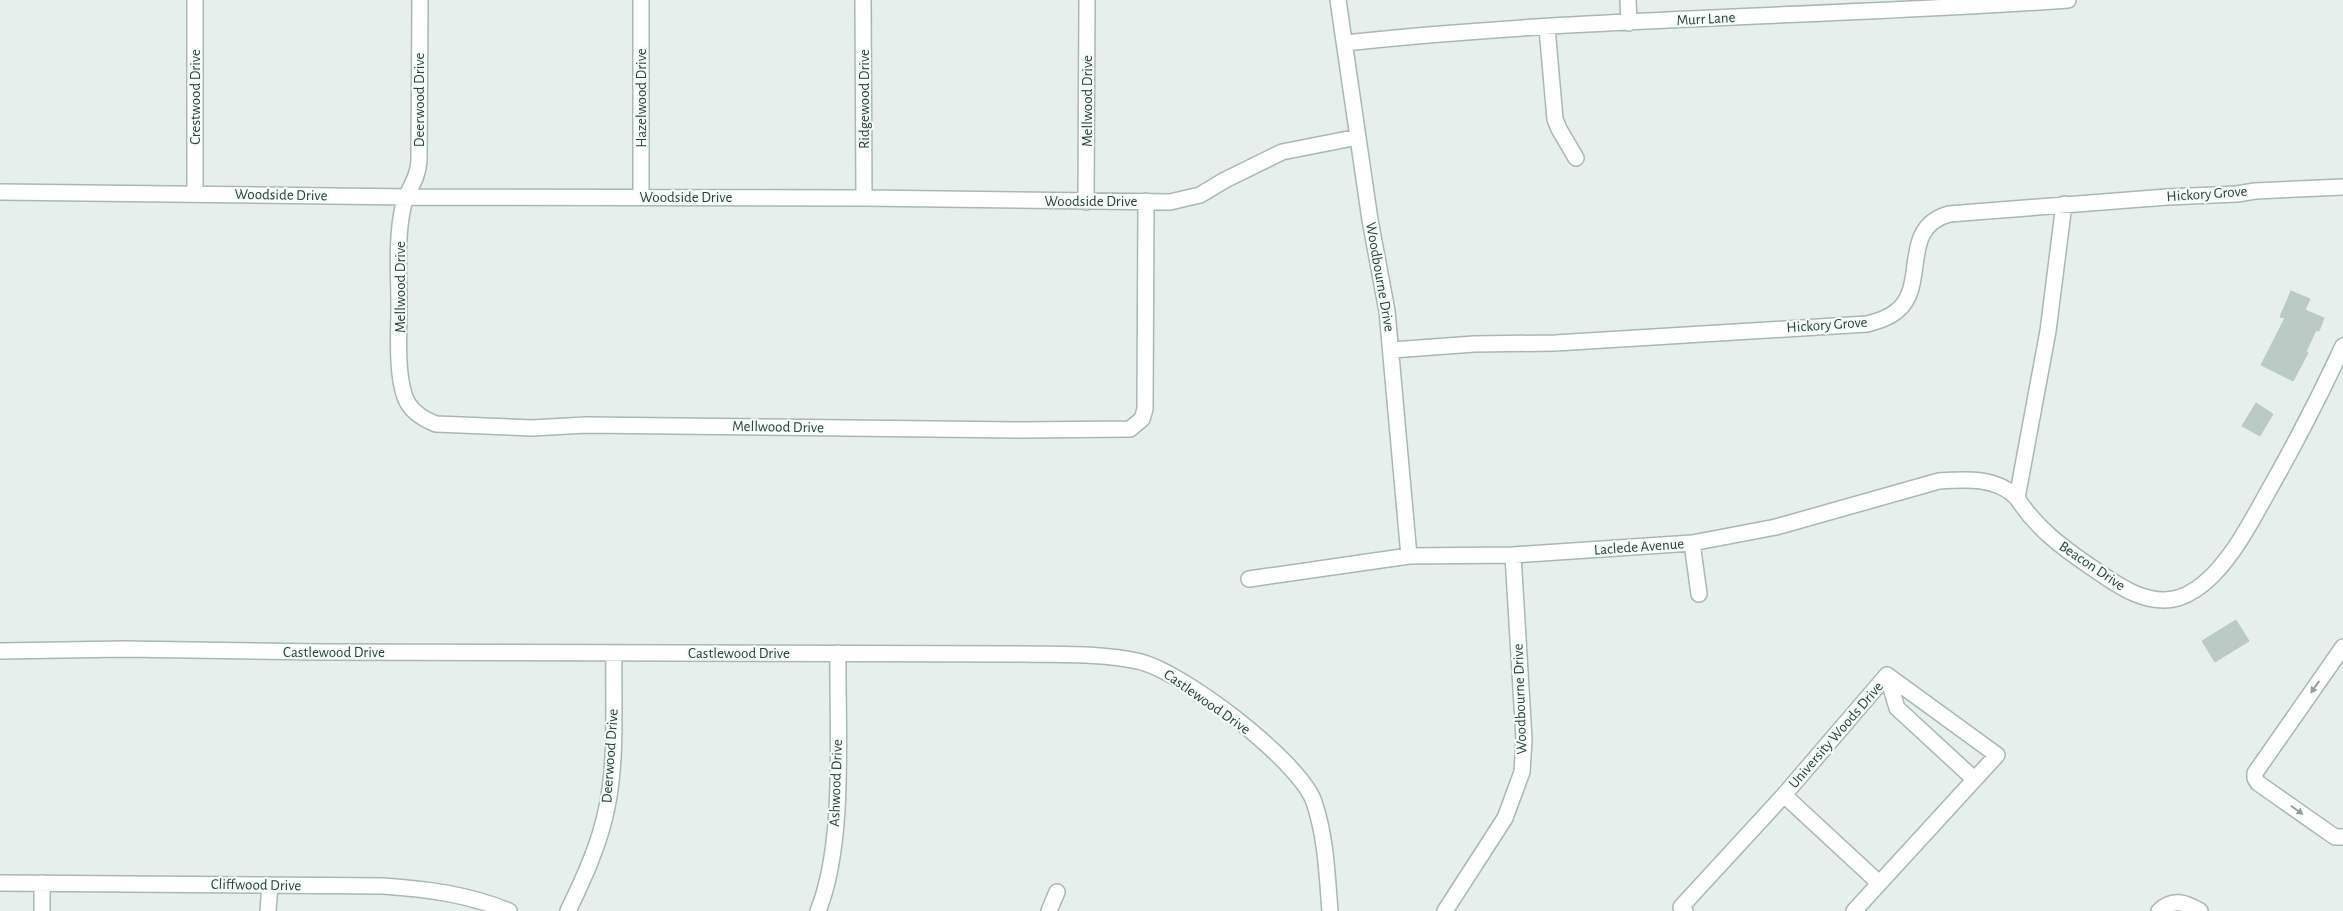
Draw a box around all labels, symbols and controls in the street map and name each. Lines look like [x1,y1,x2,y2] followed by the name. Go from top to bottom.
[1676,10,1736,28] street label: Murr Lane
[634,48,649,148] street label: Hazelwood Drive
[188,49,203,145] street label: Crestwood Drive
[857,49,872,149] street label: Ridgewood Drive
[412,53,427,147] street label: Deerwood Drive
[1080,55,1095,147] street label: Mellwood Drive
[2166,184,2248,204] street label: Hickory Grove
[234,187,328,203] street label: Woodside Drive
[640,190,732,205] street label: Woodside Drive
[1045,194,1137,209] street label: Woodside Drive
[1363,221,1397,333] street label: Woodbourne Drive
[393,241,408,333] street label: Mellwood Drive
[1786,315,1868,335] street label: Hickory Grove
[732,419,824,435] street label: Mellwood Drive
[1593,536,1685,558] street label: Laclede Avenue
[2056,538,2128,594] street label: Beacon Drive
[1511,643,1529,755] street label: Woodbourne Drive
[283,645,385,660] street label: Castlewood Drive
[688,646,790,661] street label: Castlewood Drive
[1161,667,1253,737] street label: Castlewood Drive
[1786,679,1886,791] street label: University Woods Drive
[2310,681,2320,694] one-way arrow
[599,708,621,804] street label: Deerwood Drive
[827,739,845,827] street label: Ashwood Drive
[2290,805,2303,815] one-way arrow
[211,877,301,893] street label: Cliffwood Drive

